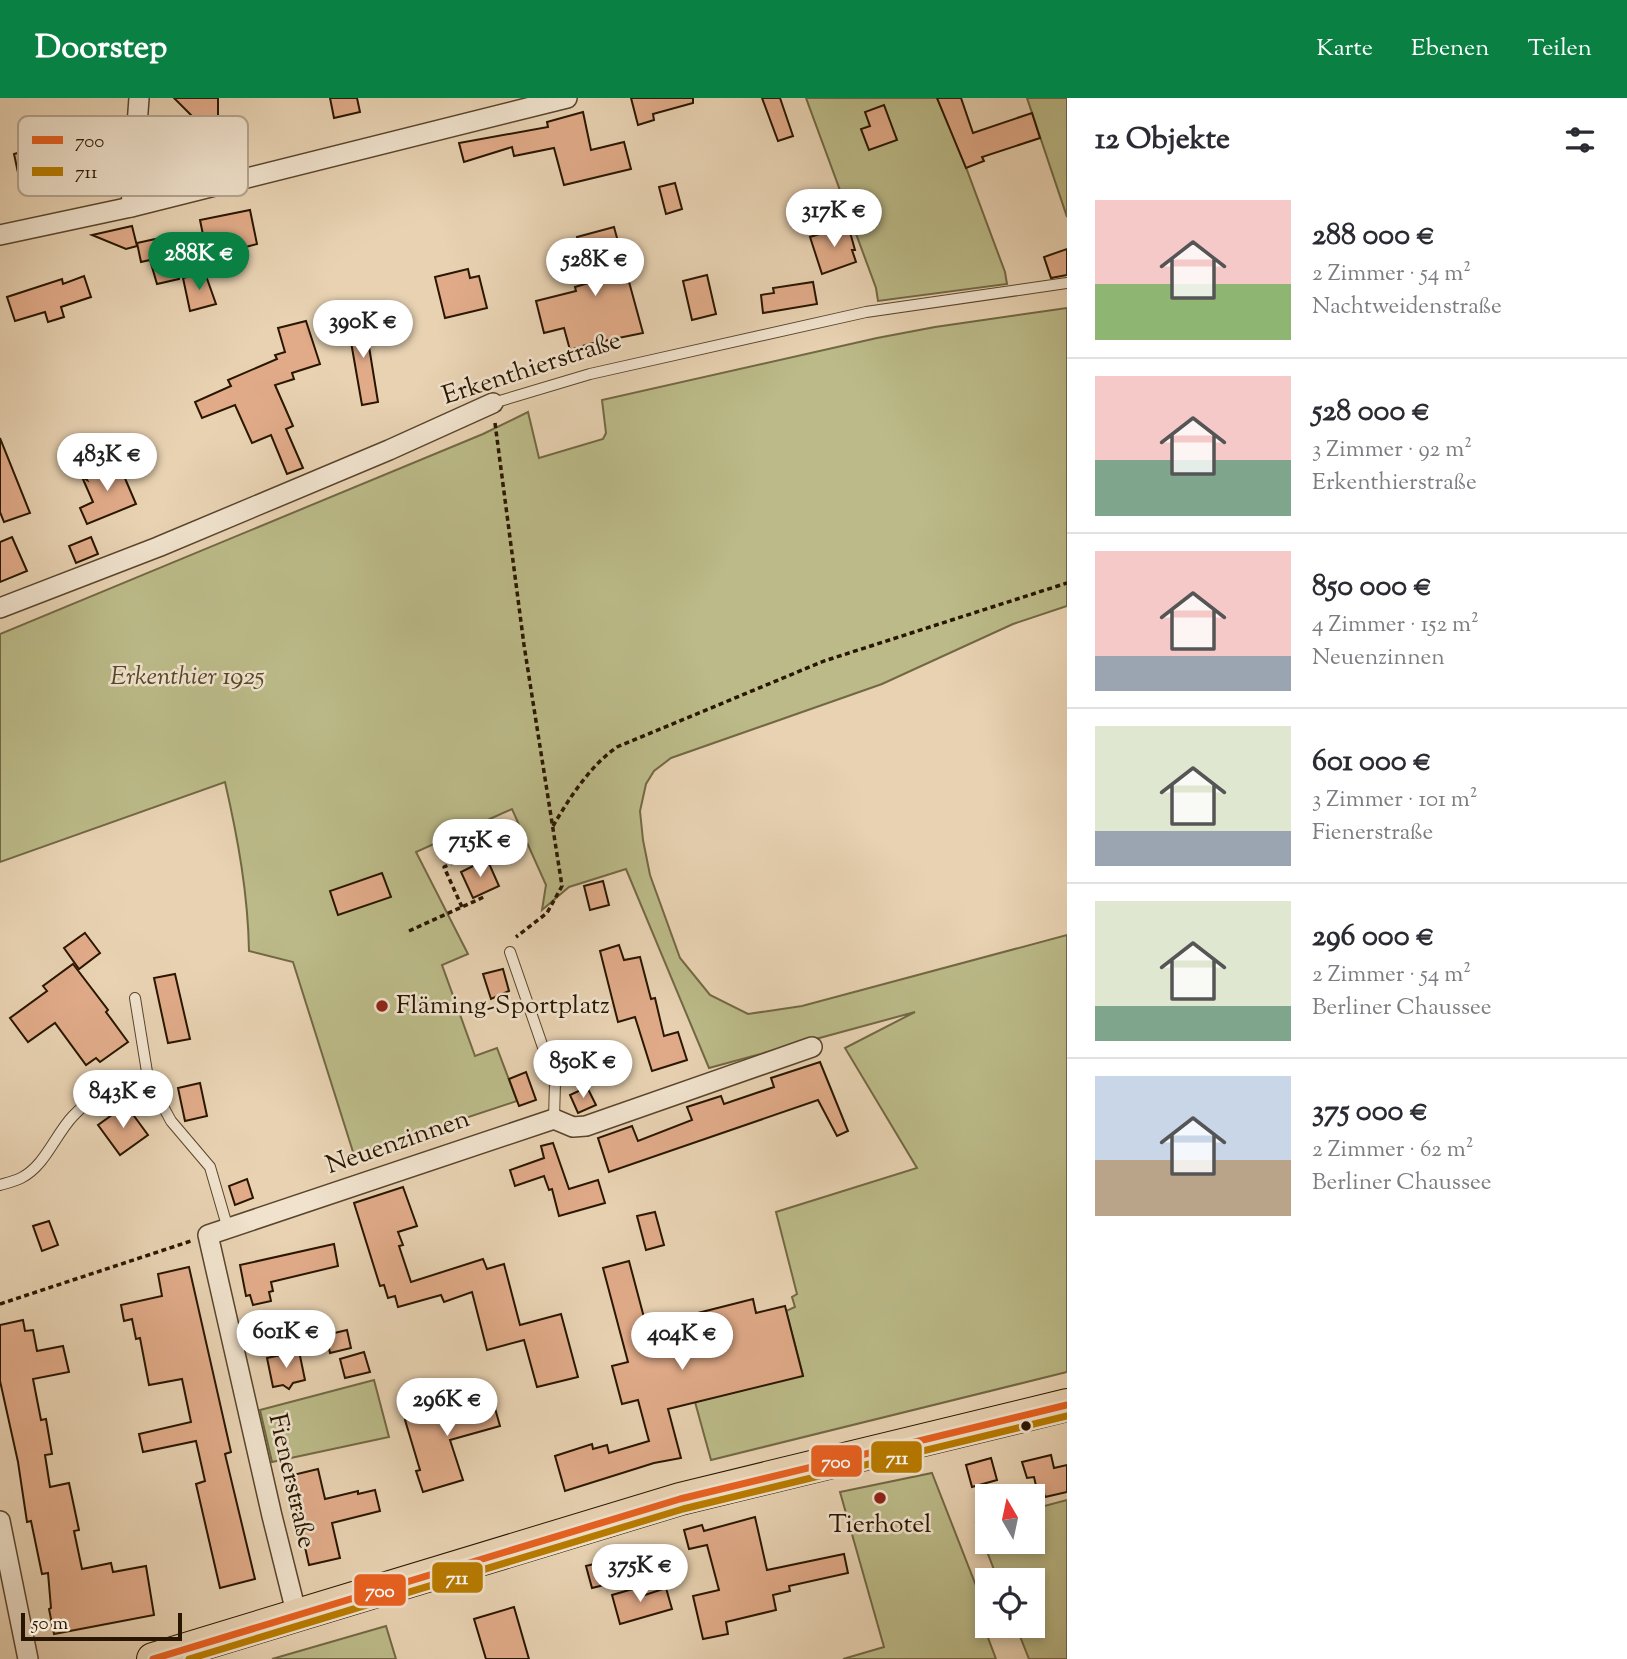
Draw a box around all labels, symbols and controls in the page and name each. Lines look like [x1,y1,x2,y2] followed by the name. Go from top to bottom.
[35,25,167,73] text: Doorstep
[1316,32,1373,66] text: Karte
[1411,32,1489,66] text: Ebenen
[1527,32,1592,66] text: Teilen
[18,116,248,196] legend
[1095,119,1230,162] text: 12 Objekte
[1561,121,1599,159] icon: filters
[75,129,104,156] text: 700
[75,160,98,187] text: 711
[777,190,891,249] pin: 317K €
[802,195,866,228] text: 317K €
[1312,215,1435,258] text: 288 000 €
[1151,228,1235,312] icon: home
[142,232,256,292] pin: 288K €
[164,238,234,271] text: 288K €
[538,238,652,298] pin: 528K €
[562,244,628,277] text: 528K €
[1312,258,1471,291] text: 2 Zimmer · 54 m²
[1312,291,1502,324] text: Nachtweidenstraße
[306,300,420,360] pin: 390K €
[329,306,397,339] text: 390K €
[438,323,626,415] street label: Erkenthierstraße
[1312,391,1430,434] text: 528 000 €
[1151,404,1235,488] icon: home
[50,434,164,493] pin: 483K €
[1312,434,1472,467] text: 3 Zimmer · 92 m²
[73,439,141,472] text: 483K €
[1312,467,1477,500] text: Erkenthierstraße
[1312,566,1432,609] text: 850 000 €
[1151,579,1235,663] icon: home
[1312,609,1479,642] text: 4 Zimmer · 152 m²
[1312,642,1445,675] text: Neuenzinnen
[110,659,264,696] park label: Erkenthier 1925
[1312,741,1432,784] text: 601 000 €
[1151,754,1235,838] icon: home
[1312,784,1477,817] text: 3 Zimmer · 101 m²
[1312,817,1433,850] text: Fienerstraße
[423,820,537,879] pin: 715K €
[449,825,511,858] text: 715K €
[1312,916,1434,959] text: 296 000 €
[1151,929,1235,1013] icon: home
[1312,959,1471,992] text: 2 Zimmer · 54 m²
[396,988,610,1025] place label: Fläming-Sportplatz
[1312,992,1491,1025] text: Berliner Chaussee
[374,998,390,1014] marker: Fläming-Sportplatz
[526,1040,640,1100] pin: 850K €
[549,1046,617,1079] text: 850K €
[66,1070,180,1130] pin: 843K €
[89,1076,157,1109] text: 843K €
[1312,1091,1428,1134] text: 375 000 €
[321,1101,475,1185] street label: Neuenzinnen
[1151,1104,1235,1188] icon: home
[1312,1134,1474,1167] text: 2 Zimmer · 62 m²
[1312,1167,1491,1200] text: Berliner Chaussee
[229,1310,343,1370] pin: 601K €
[625,1312,739,1372] pin: 404K €
[253,1316,319,1349] text: 601K €
[647,1318,717,1351] text: 404K €
[390,1378,504,1438] pin: 296K €
[412,1384,482,1417] text: 296K €
[258,1410,324,1552] street label: Fienerstraße
[1019,1419,1033,1433] unlabelled marker
[870,1440,923,1474] line badge: 711
[810,1444,863,1478] line badge: 700
[886,1446,909,1473] text: 711
[821,1450,851,1477] text: 700
[975,1484,1045,1554] north arrow
[975,1484,1045,1638] map controls
[872,1490,888,1506] marker: Tierhotel
[828,1507,932,1544] place label: Tierhotel
[583,1544,697,1604] pin: 375K €
[608,1550,672,1583] text: 375K €
[431,1561,484,1594] line badge: 711
[446,1566,469,1593] text: 711
[975,1568,1045,1638] button: locate
[353,1573,407,1607] line badge: 700
[365,1579,395,1606] text: 700
[21,1610,182,1642] scale bar
[32,1611,68,1638] text: 50 m

